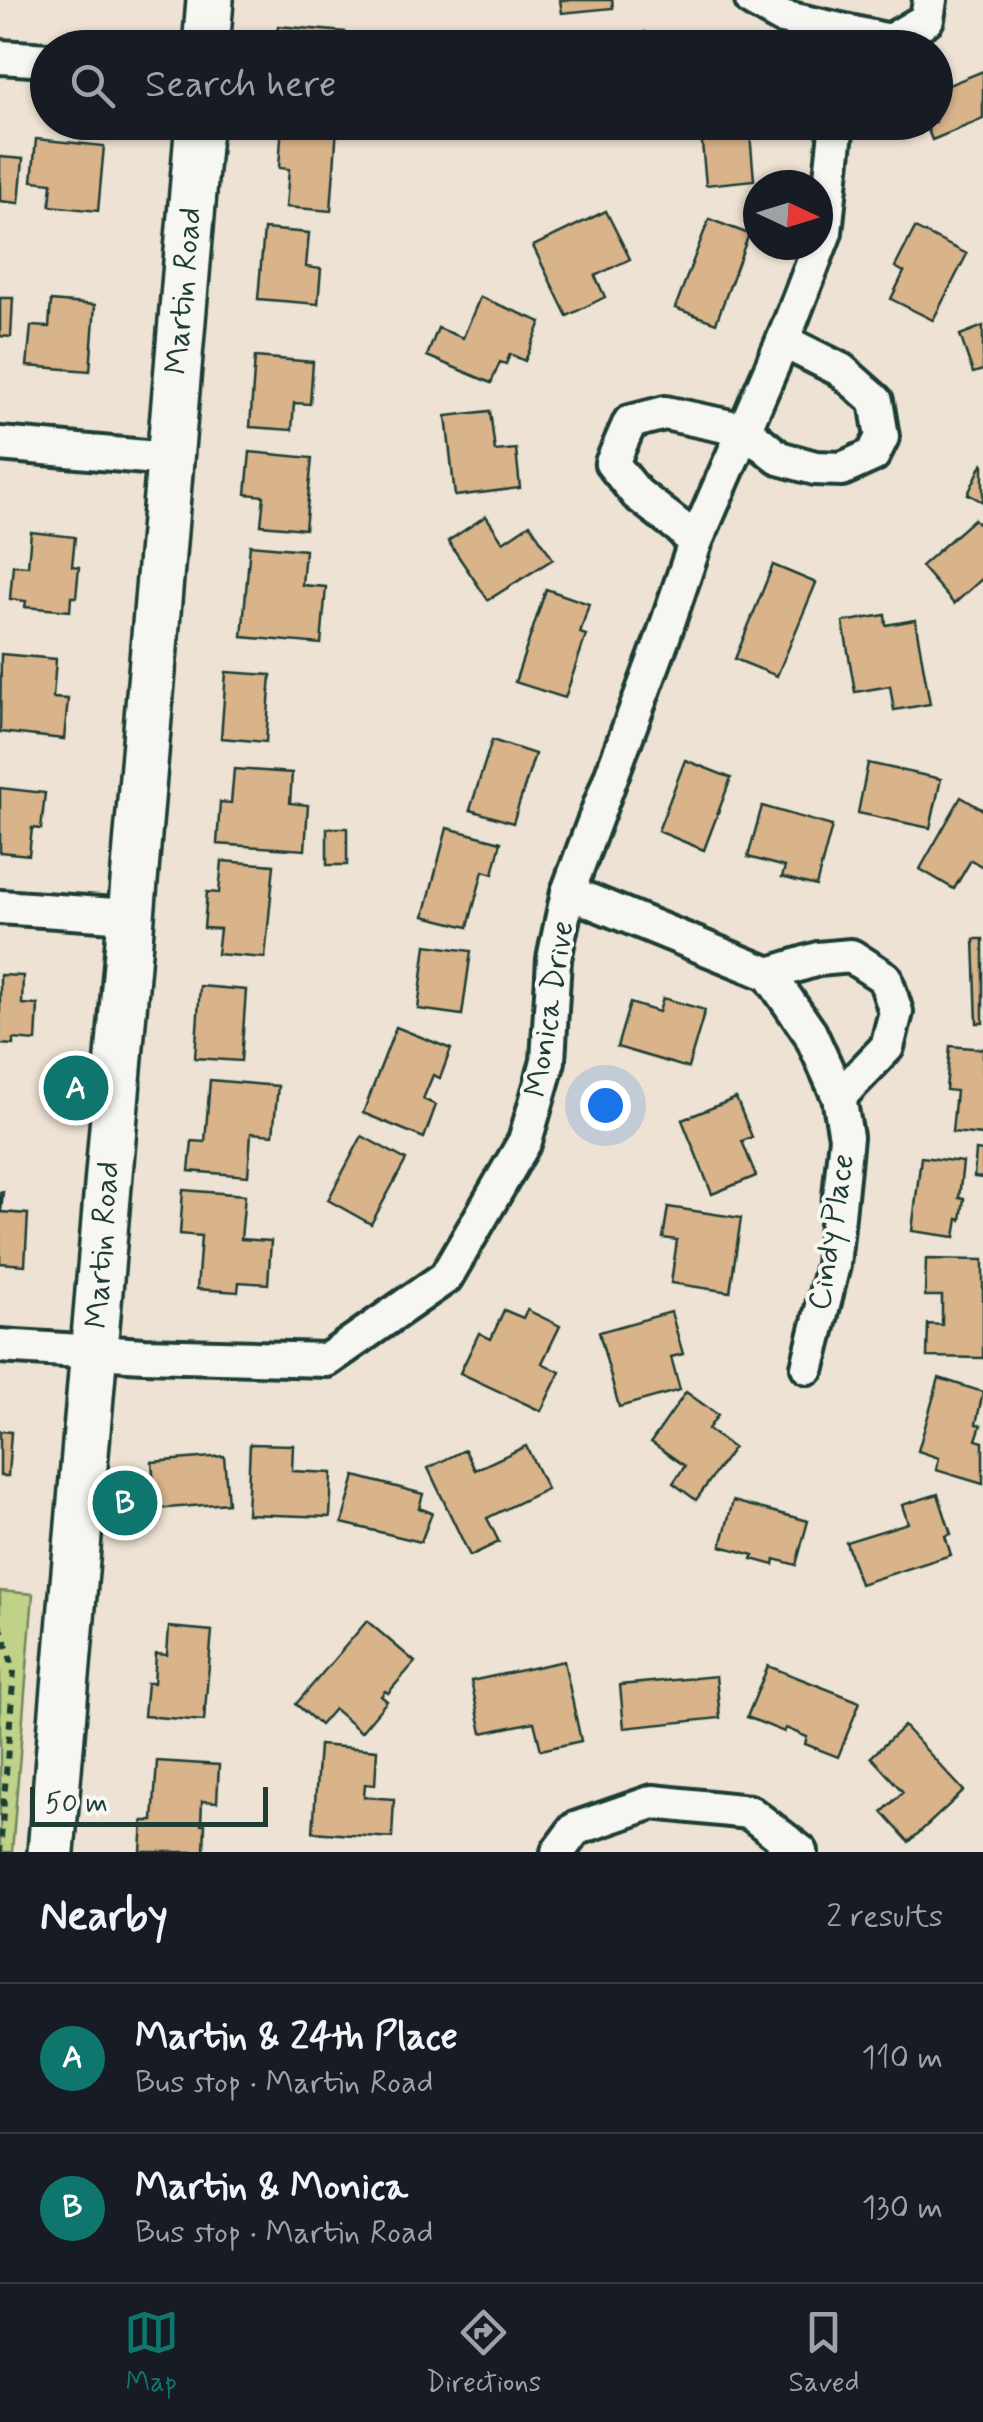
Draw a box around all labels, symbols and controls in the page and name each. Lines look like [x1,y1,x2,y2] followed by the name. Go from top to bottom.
[30,30,953,140] search box
[65,58,120,113] icon: search
[145,61,336,110] text: Search here
[743,170,833,260] north arrow
[156,206,212,376] street label: Martin Road
[515,918,585,1100] street label: Monica Drive
[44,1050,108,1126] pin: A
[580,1080,631,1131] your location
[799,1151,865,1313] street label: Cindy Place
[76,1160,130,1330] street label: Martin Road
[92,1466,158,1540] pin: B
[30,1782,268,1826] scale bar
[45,1786,108,1823] text: 50 m
[40,1890,168,1945] text: Nearby
[826,1896,943,1938] text: 2 results
[135,2013,458,2062] text: Martin & 24th Place
[62,2037,83,2079] text: A
[862,2037,943,2079] text: 110 m
[135,2062,433,2104] text: Bus stop · Martin Road
[135,2163,408,2212] text: Martin & Monica
[62,2187,83,2229] text: B
[862,2187,943,2229] text: 130 m
[135,2212,433,2254] text: Bus stop · Martin Road
[124,2305,179,2402] tab: Map
[426,2305,541,2402] tab: Directions
[789,2305,859,2402] tab: Saved

